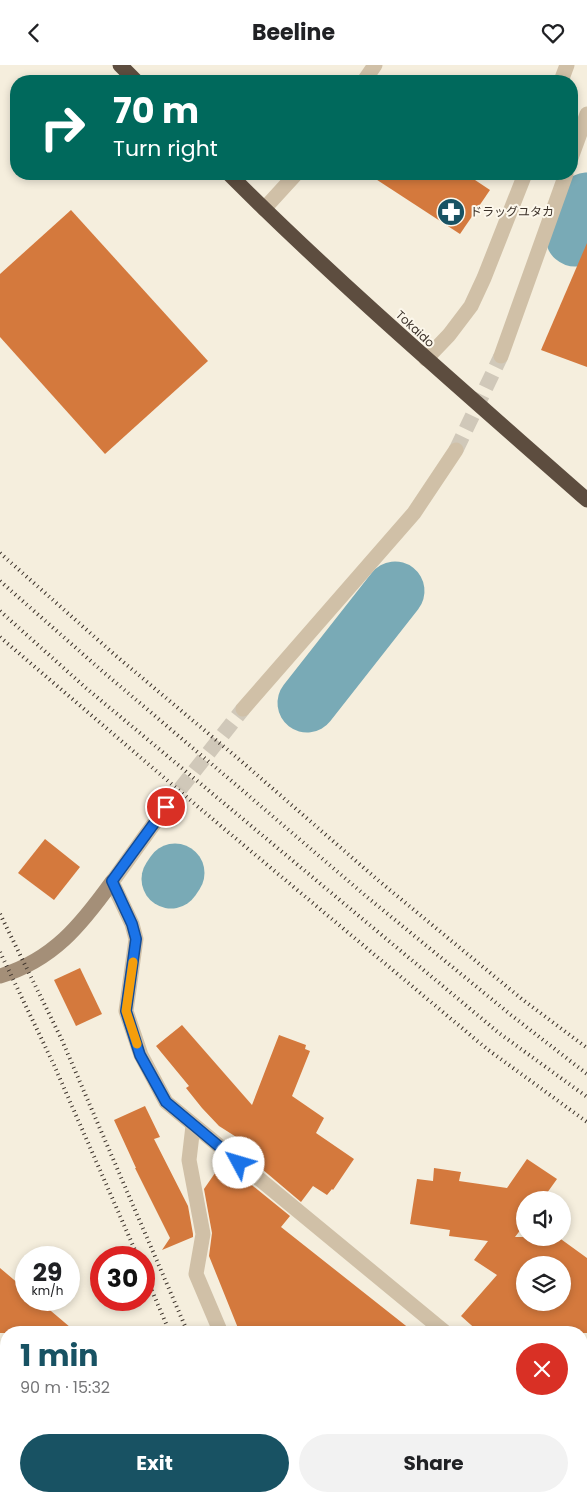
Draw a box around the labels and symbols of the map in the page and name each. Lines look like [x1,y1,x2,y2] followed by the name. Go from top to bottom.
[436,197,466,227] pharmacy icon: ドラッグユタカ
[470,203,554,220] place label: ドラッグユタカ
[392,306,439,351] street label: Tokaido
[145,786,187,828] pin
[212,1136,264,1188] position arrow
[90,1246,155,1311] speed limit sign: 30

